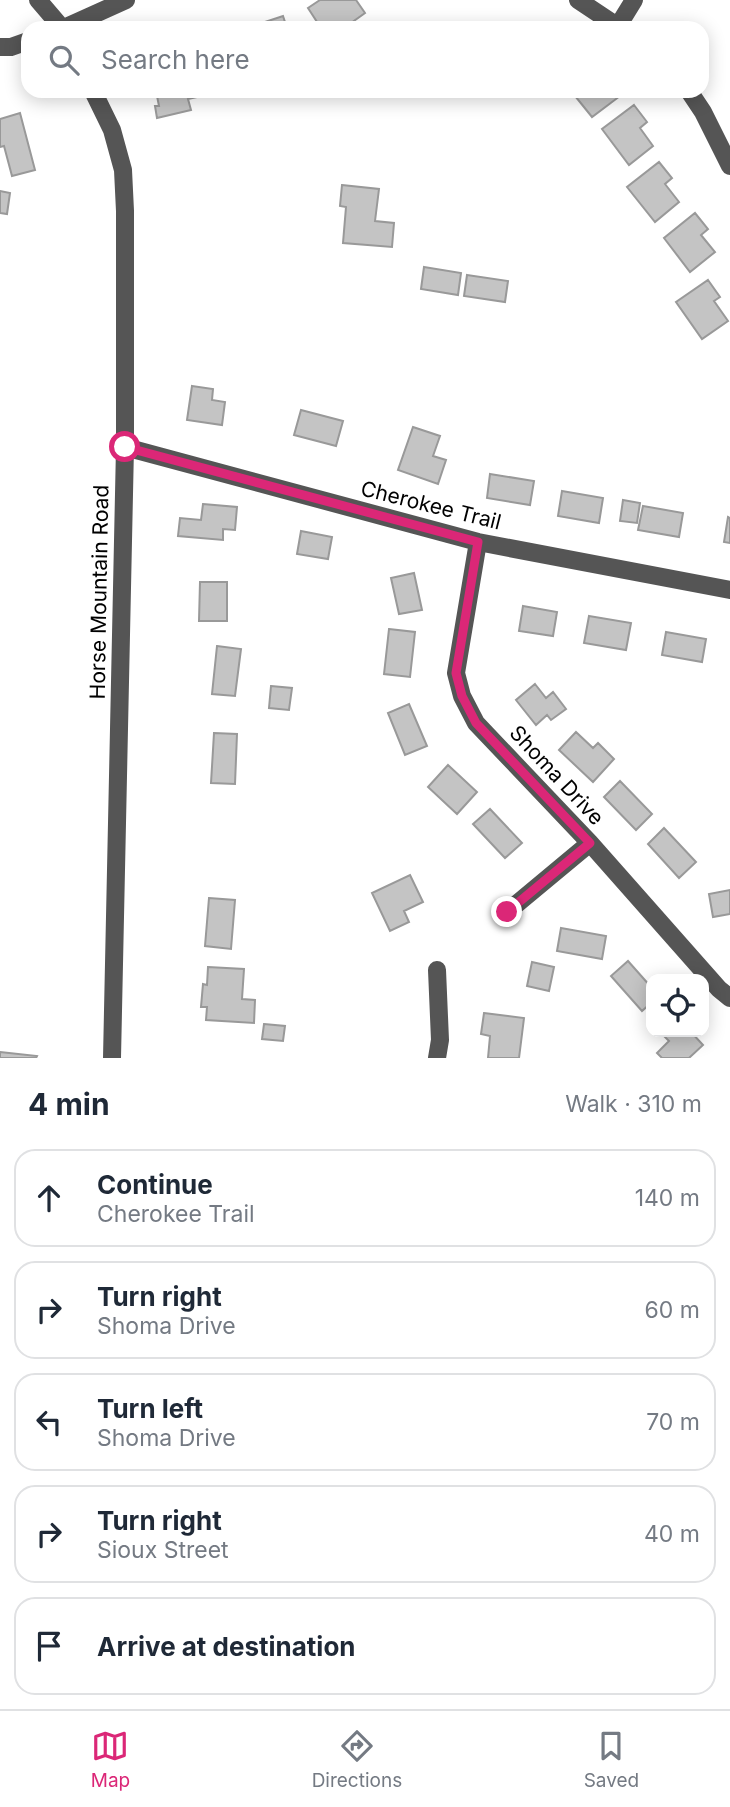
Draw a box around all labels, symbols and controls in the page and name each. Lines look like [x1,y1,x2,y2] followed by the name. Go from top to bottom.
[21,21,709,98] search box
[45,41,83,79] icon: search
[101,44,250,75] text: Search here
[109,431,140,462] route start
[358,475,504,535] street label: Cherokee Trail
[85,485,113,699] street label: Horse Mountain Road
[505,720,609,830] street label: Shoma Drive
[491,896,522,927] route end
[646,974,709,1037] map controls
[646,974,709,1037] button: locate
[28,1086,110,1122] text: 4 min
[565,1090,702,1118] text: Walk · 310 m
[97,1169,213,1200] text: Continue
[30,1179,68,1217] icon: ahead
[635,1184,700,1212] text: 140 m
[97,1200,255,1228] text: Cherokee Trail
[97,1281,222,1312] text: Turn right
[30,1291,68,1329] icon: right
[645,1296,700,1324] text: 60 m
[97,1312,236,1340] text: Shoma Drive
[97,1393,203,1424] text: Turn left
[30,1403,68,1441] icon: left
[646,1408,700,1436] text: 70 m
[97,1424,236,1452] text: Shoma Drive
[97,1505,222,1536] text: Turn right
[30,1515,68,1553] icon: right
[644,1520,700,1548] text: 40 m
[97,1536,229,1564] text: Sioux Street
[30,1627,68,1665] icon: arrive
[97,1631,356,1662] text: Arrive at destination
[91,1727,130,1792] tab: Map
[312,1727,402,1792] tab: Directions
[584,1727,639,1792] tab: Saved

